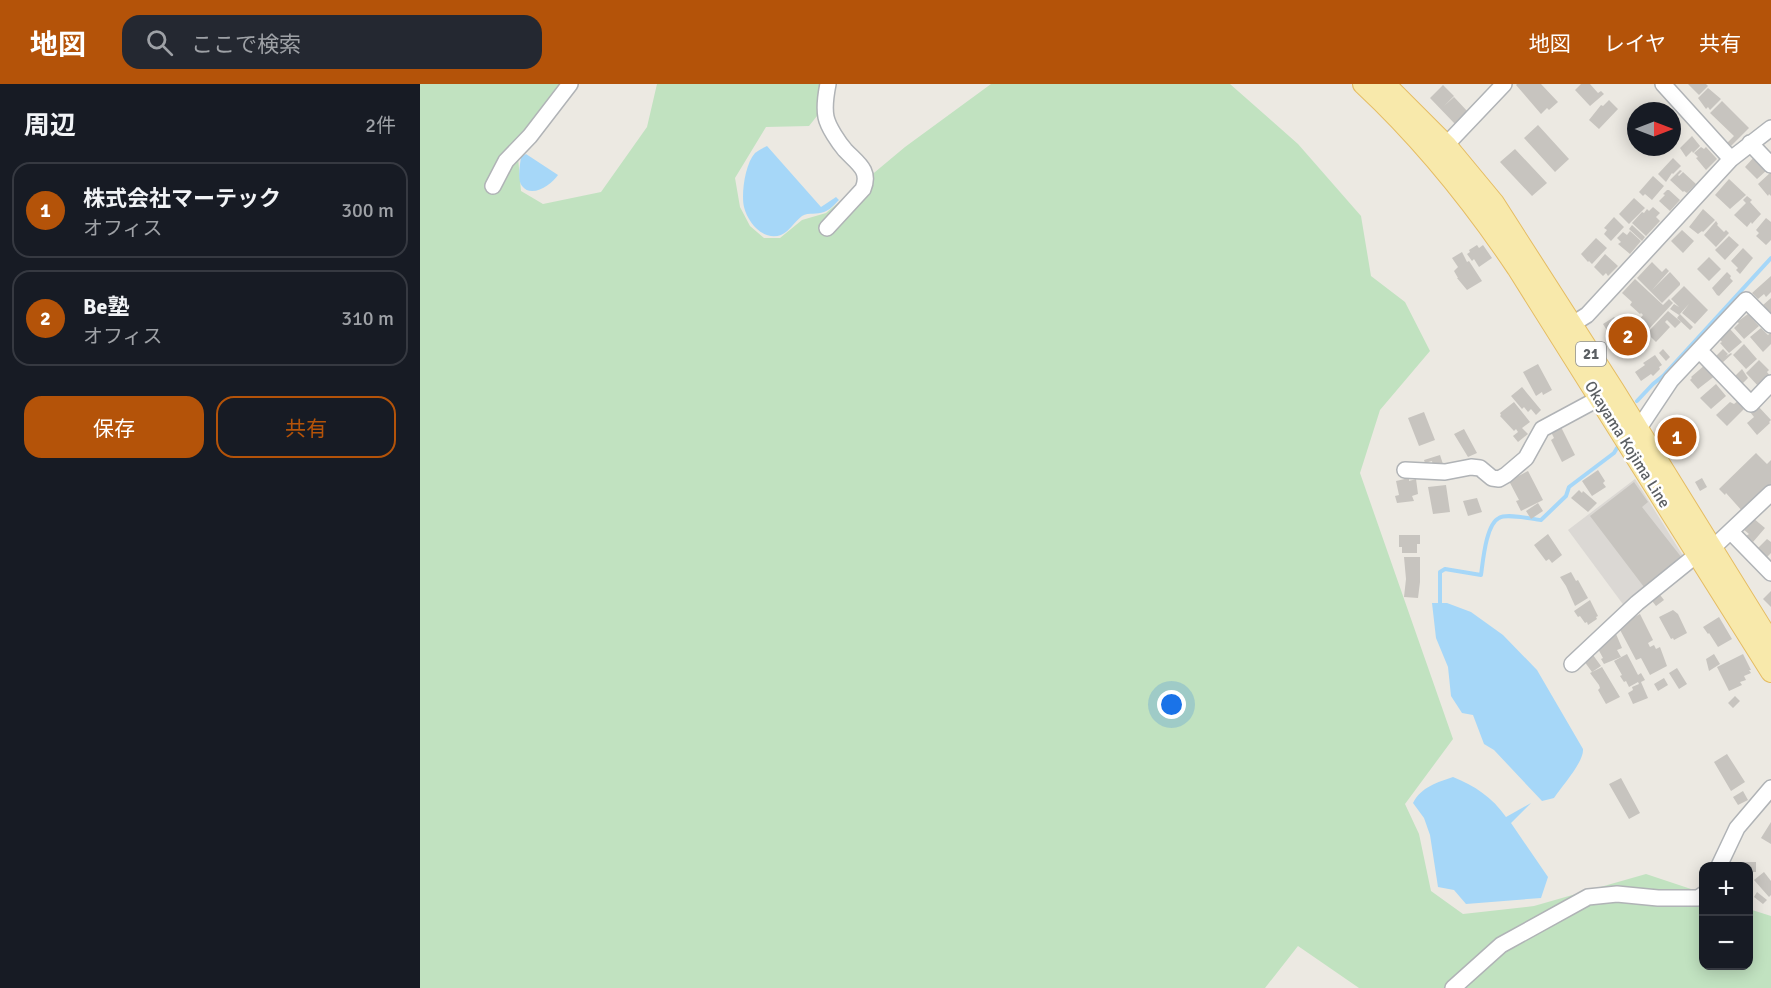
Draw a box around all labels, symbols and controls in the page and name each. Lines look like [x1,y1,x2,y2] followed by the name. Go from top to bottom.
[122,15,542,69] search box
[143,26,176,59] icon: search
[30,28,86,62] text: 地図
[191,31,301,58] text: ここで検索
[1529,31,1571,57] text: 地図
[1604,31,1666,57] text: レイヤ
[1699,31,1741,57] text: 共有
[1627,102,1681,156] north arrow
[24,110,76,142] text: 周辺
[365,113,396,138] text: 2件
[83,185,281,212] text: 株式会社マーテック
[40,198,51,223] text: 1
[341,198,394,223] text: 300 m
[83,216,163,241] text: オフィス
[83,293,129,320] text: Be塾
[40,306,51,331] text: 2
[341,306,394,331] text: 310 m
[1608,314,1648,358] pin: 2
[83,324,163,349] text: オフィス
[1576,342,1606,366] road number: 21
[1580,377,1674,512] street label: Okayama Kojima Line
[24,396,204,458] button: 保存
[216,396,396,458] button: 共有
[1658,414,1696,460] pin: 1
[1157,690,1186,719] your location
[1699,862,1753,970] map controls
[1699,862,1753,916] button: +
[1699,916,1753,970] button: −

